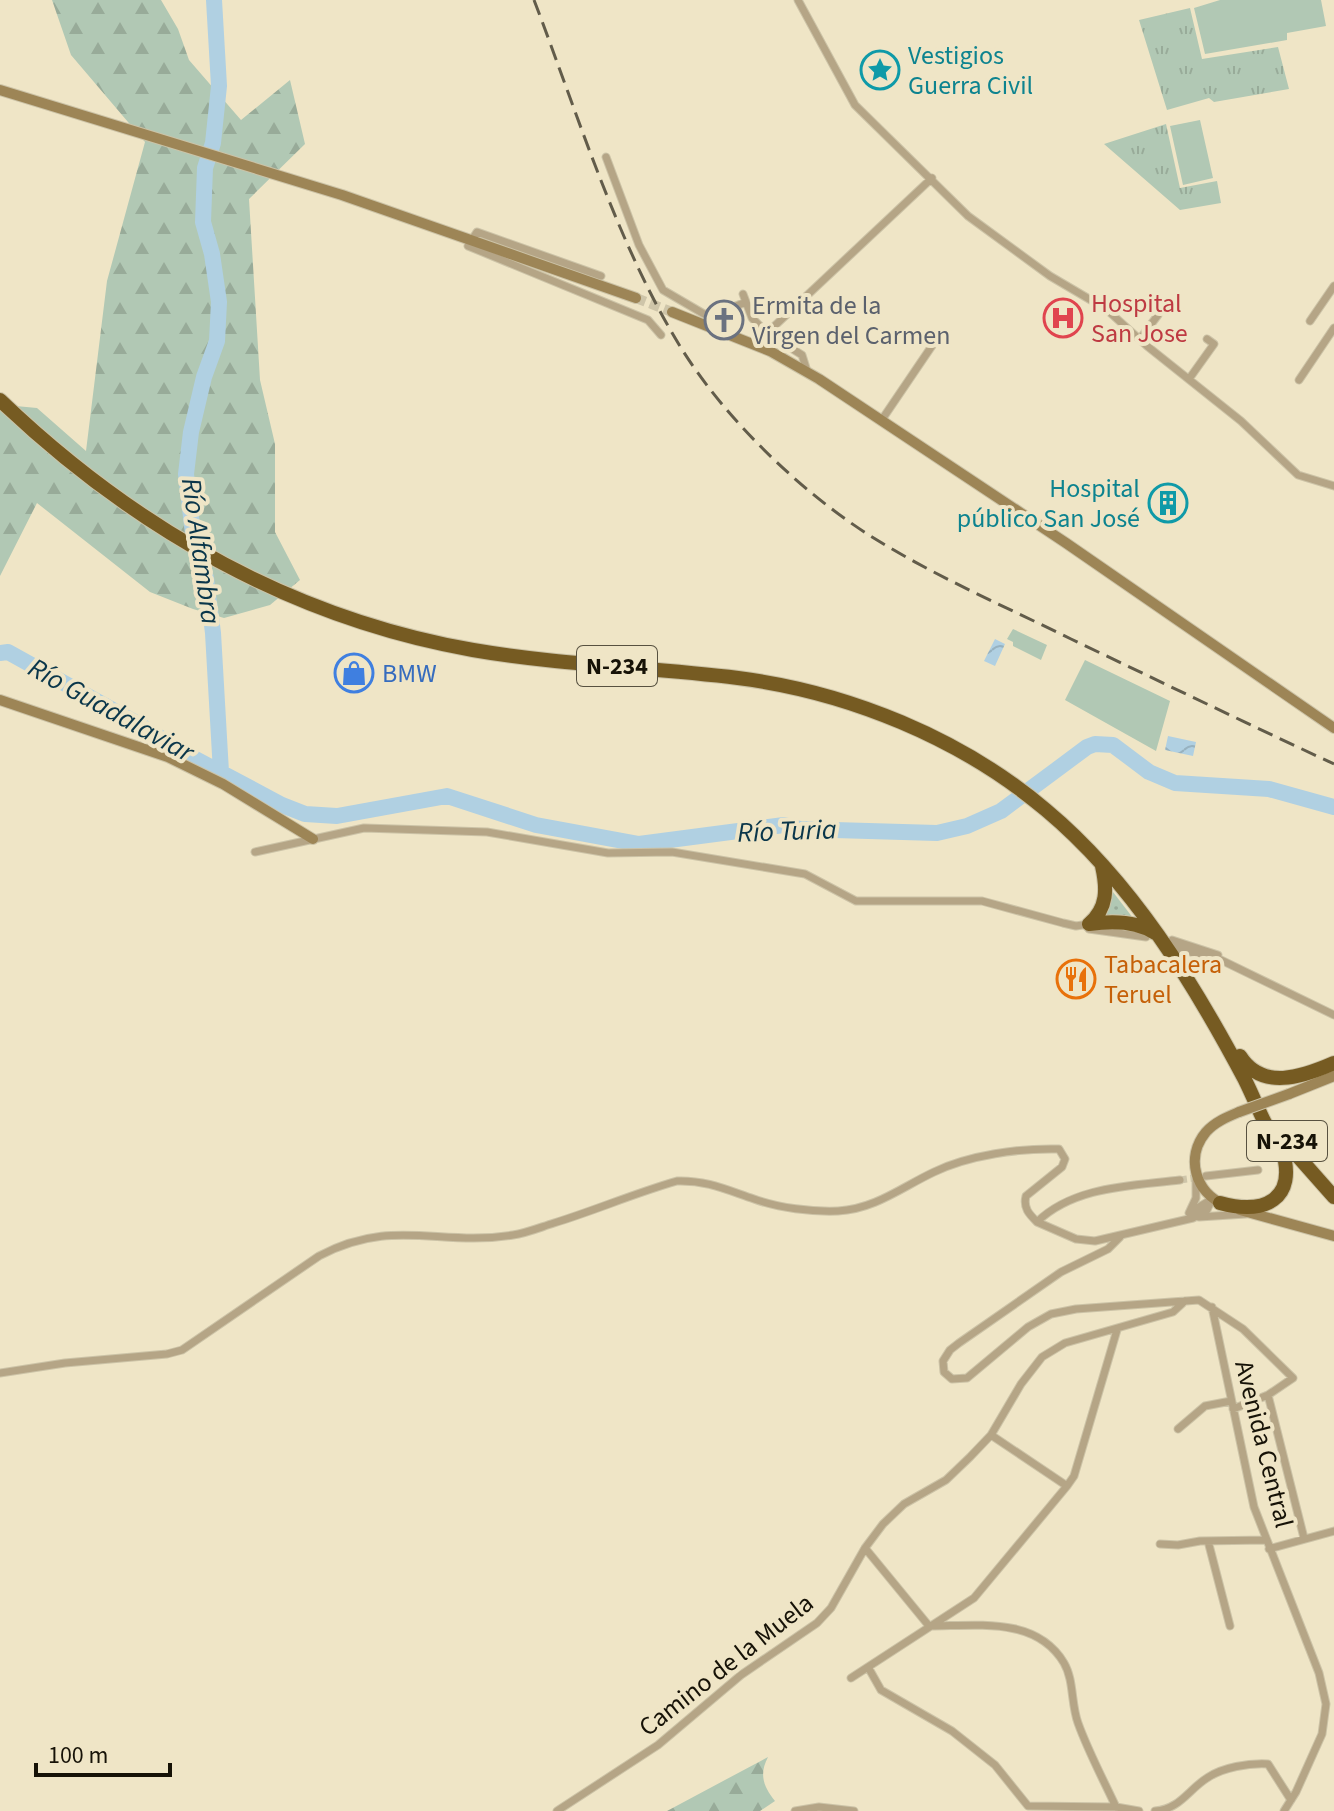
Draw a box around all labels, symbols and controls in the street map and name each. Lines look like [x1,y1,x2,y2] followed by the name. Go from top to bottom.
[908,37,1033,104] place label: Vestigios Guerra Civil
[859,49,901,91] place icon: Vestigios Guerra Civil
[1091,285,1188,352] place label: Hospital San Jose
[752,287,950,354] place label: Ermita de la Virgen del Carmen
[1042,297,1084,339] hospital icon: Hospital San Jose
[703,299,745,341] church icon: Ermita de la Virgen del Carmen
[957,470,1140,537] place label: Hospital público San José
[171,475,231,627] water label: Río Alfambra
[1147,482,1189,524] building icon: Hospital público San José
[577,646,657,686] road number: N-234
[21,648,202,773] water label: Río Guadalaviar
[333,652,375,694] shop icon: BMW
[382,655,437,692] place label: BMW
[737,809,837,853] water label: Río Turia
[1104,946,1222,1013] place label: Tabacalera Teruel
[1055,958,1097,1000] restaurant icon: Tabacalera Teruel
[1247,1121,1327,1161] road number: N-234
[1225,1357,1303,1531] street label: Avenida Central
[631,1585,821,1745] street label: Camino de la Muela
[36,1727,170,1777] scale bar
[48,1738,108,1773] text: 100 m

